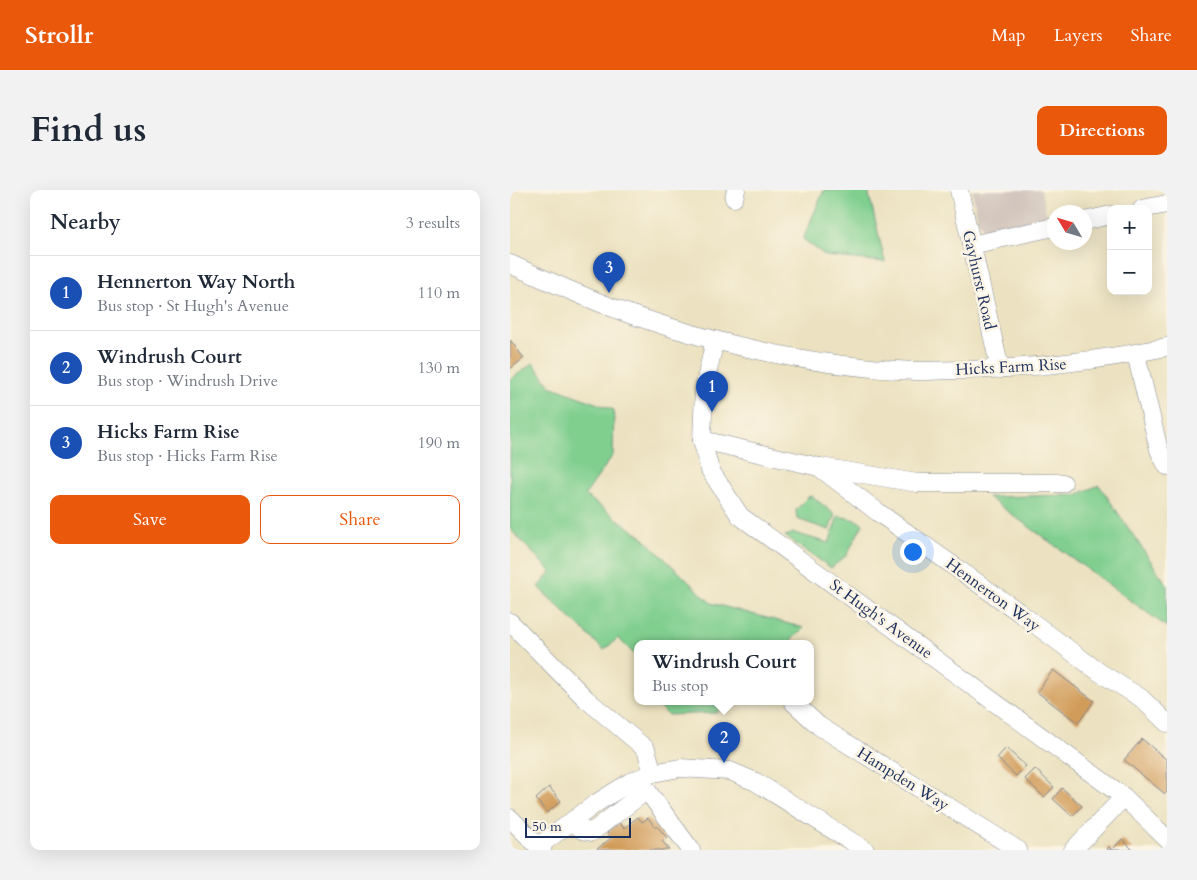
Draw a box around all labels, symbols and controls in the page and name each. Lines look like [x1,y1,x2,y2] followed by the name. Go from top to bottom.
[25,19,93,52] text: Strollr
[991,23,1026,48] text: Map
[1054,23,1103,48] text: Layers
[1131,23,1172,48] text: Share
[30,106,146,154] text: Find us
[1037,106,1167,155] button: Directions
[1047,205,1092,250] north arrow
[1107,205,1152,295] map controls
[1107,205,1152,250] button: +
[50,208,121,237] text: Nearby
[406,212,460,234] text: 3 results
[957,228,1001,332] street label: Gayhurst Road
[1107,250,1152,295] button: −
[593,252,625,293] pin: 3
[97,269,295,295] text: Hennerton Way North
[62,282,70,304] text: 1
[418,282,460,304] text: 110 m
[97,295,289,317] text: Bus stop · St Hugh's Avenue
[97,344,242,370] text: Windrush Court
[955,353,1067,381] street label: Hicks Farm Rise
[62,357,70,379] text: 2
[418,357,460,379] text: 130 m
[97,370,278,392] text: Bus stop · Windrush Drive
[696,371,728,412] pin: 1
[97,419,240,445] text: Hicks Farm Rise
[62,432,70,454] text: 3
[418,432,460,454] text: 190 m
[97,445,278,467] text: Bus stop · Hicks Farm Rise
[50,495,250,544] button: Save
[260,495,460,544] button: Share
[900,539,926,565] your location
[941,553,1045,637] street label: Hennerton Way
[825,574,937,664] street label: St Hugh's Avenue
[634,640,814,705] popup
[652,649,796,675] text: Windrush Court
[652,675,709,697] text: Bus stop
[708,722,740,763] pin: 2
[853,742,954,816] street label: Hampden Way
[525,815,631,838] scale bar
[532,817,562,836] text: 50 m

